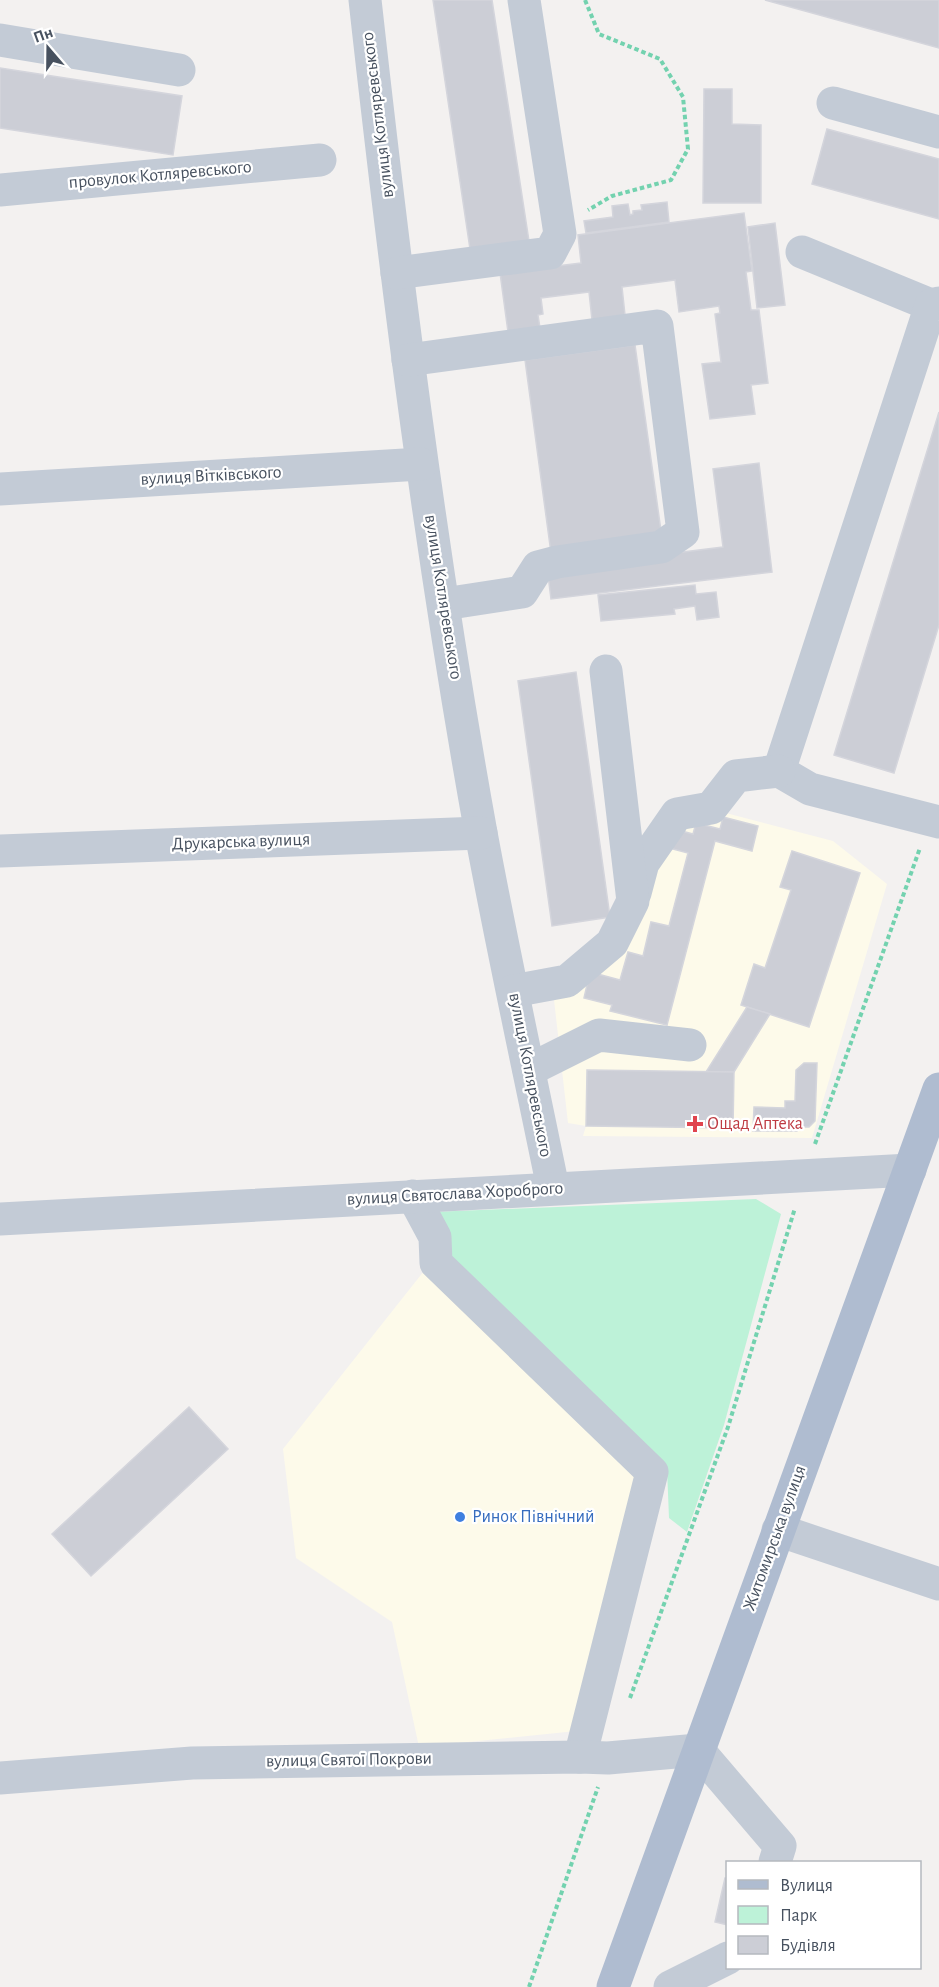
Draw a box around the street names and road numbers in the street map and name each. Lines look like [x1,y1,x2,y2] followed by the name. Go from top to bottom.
[359,31,397,199] street label: вулиця Котляревського
[68,158,252,192] street label: провулок Котляревського
[140,463,282,489] street label: вулиця Вітківського
[421,513,465,681] street label: вулиця Котляревського
[172,831,310,853] street label: Друкарська вулиця
[505,991,555,1159] street label: вулиця Котляревського
[346,1178,564,1209] street label: вулиця Святослава Хороброго
[740,1463,810,1613] street label: Житомирська вулиця
[266,1750,432,1770] street label: вулиця Святої Покрови

